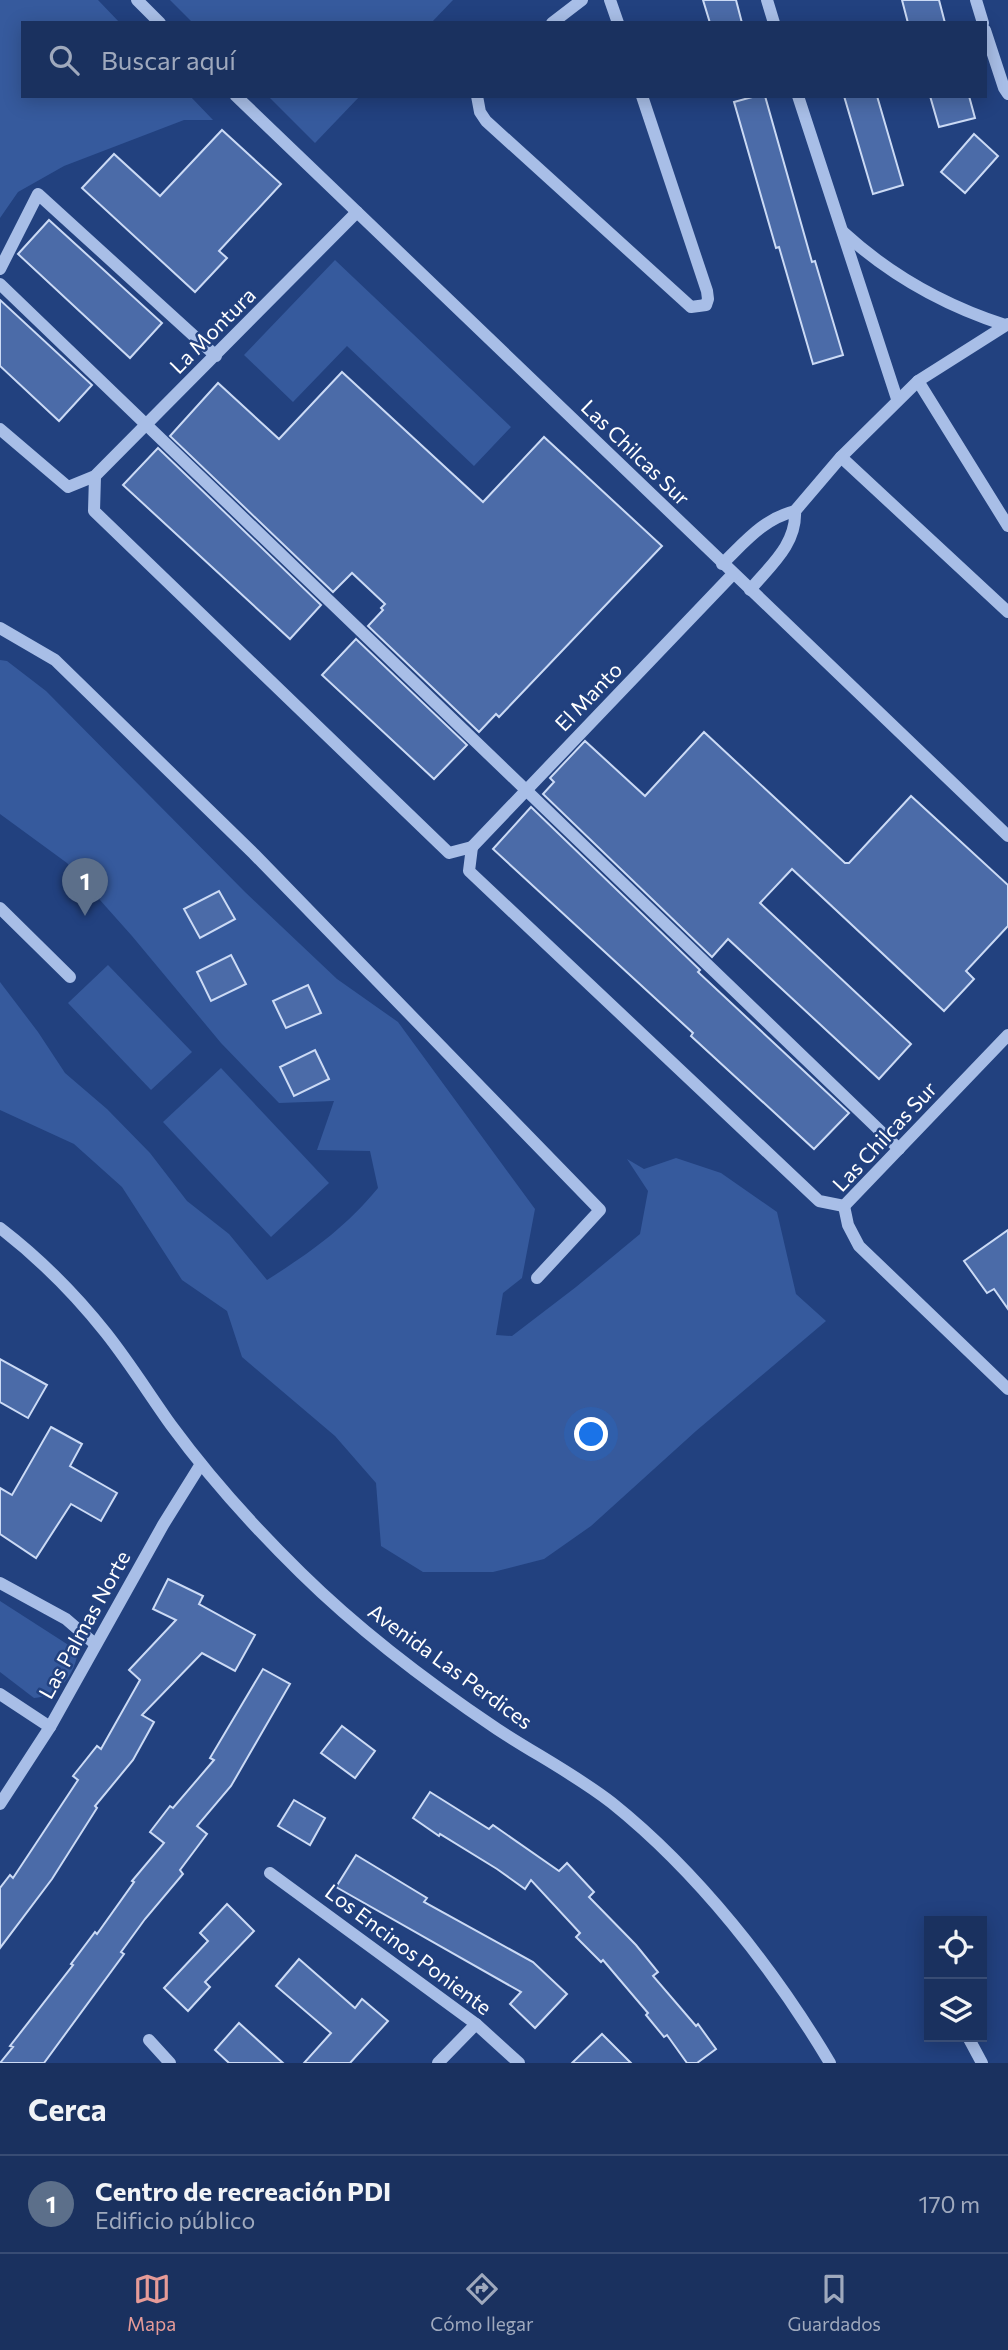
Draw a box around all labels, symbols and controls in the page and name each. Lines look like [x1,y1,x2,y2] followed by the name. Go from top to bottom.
[21,21,987,98] search box
[45,41,83,79] icon: search
[101,44,236,75] text: Buscar aquí
[164,282,260,378] street label: La Montura
[577,394,695,510] street label: Las Chilcas Sur
[549,656,627,735] street label: El Manto
[62,858,108,916] pin: 1
[827,1076,941,1196] street label: Las Chilcas Sur
[574,1417,608,1451] your location
[33,1546,135,1703] street label: Las Palmas Norte
[364,1598,538,1734] street label: Avenida Las Perdices
[321,1878,497,2019] street label: Los Encinos Poniente
[924,1916,987,2042] map controls
[924,1916,987,1979] button: locate
[924,1979,987,2042] button: layers
[28,2090,107,2127] text: Cerca
[95,2175,391,2206] text: Centro de recreación PDI
[46,2190,56,2218] text: 1
[919,2190,980,2218] text: 170 m
[95,2206,255,2234] text: Edificio público
[127,2270,176,2335] tab: Mapa
[430,2270,533,2335] tab: Cómo llegar
[788,2270,881,2335] tab: Guardados

